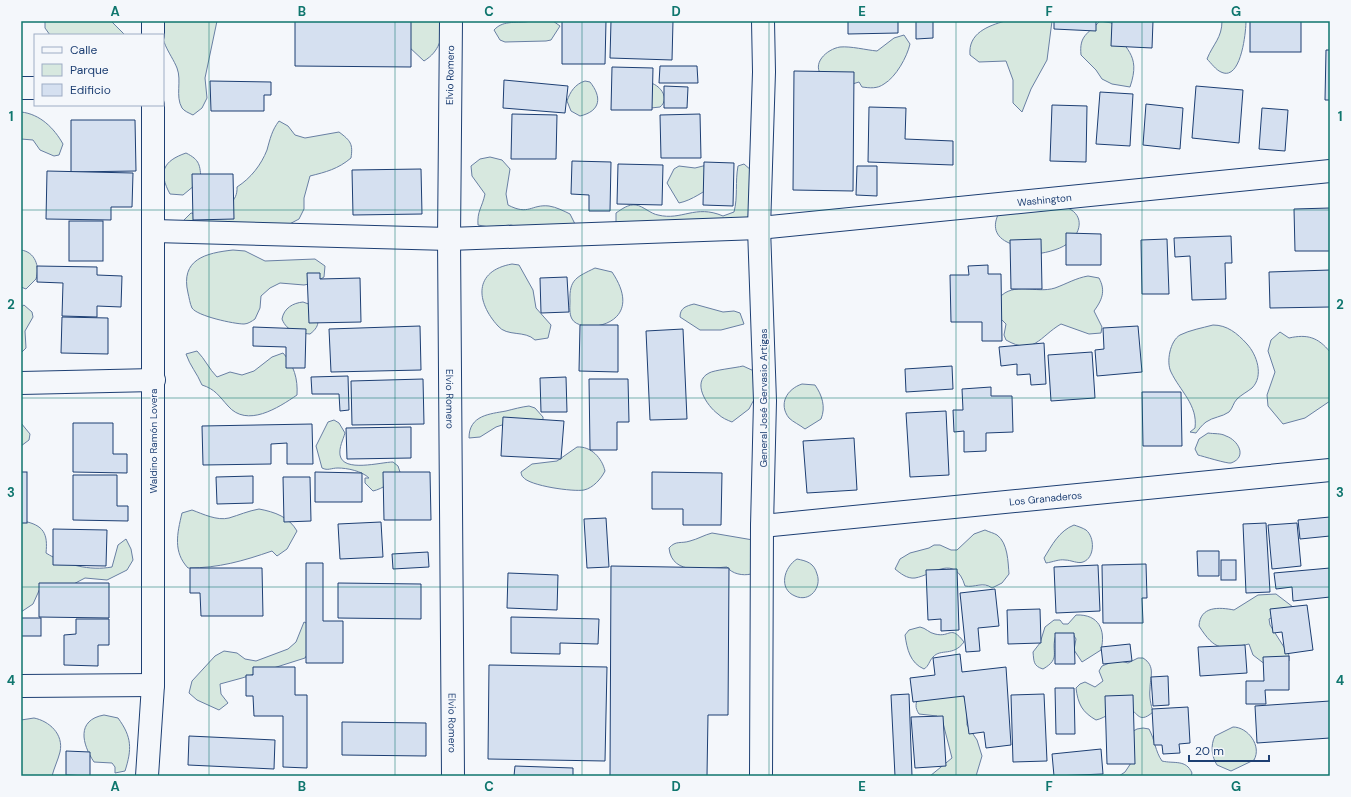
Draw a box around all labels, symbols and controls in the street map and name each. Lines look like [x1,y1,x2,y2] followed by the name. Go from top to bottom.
[110,3,120,20] text: A
[298,3,306,20] text: B
[484,3,494,20] text: C
[671,3,681,20] text: D
[858,3,866,20] text: E
[1045,3,1053,20] text: F
[1231,3,1241,20] text: G
[34,34,164,106] legend
[70,42,97,58] text: Calle
[443,45,457,105] street label: Elvio Romero
[70,62,109,78] text: Parque
[70,82,111,98] text: Edificio
[9,108,13,125] text: 1
[1338,108,1342,125] text: 1
[1016,190,1072,209] street label: Washington
[7,296,15,313] text: 2
[1336,296,1344,313] text: 2
[757,328,770,468] street label: General José Gervasio Artigas
[443,369,457,429] street label: Elvio Romero
[147,389,160,493] street label: Waldino Ramón Lovera
[7,484,15,501] text: 3
[1336,484,1344,501] text: 3
[1009,488,1083,508] street label: Los Granaderos
[7,672,15,689] text: 4
[1336,672,1344,689] text: 4
[446,693,459,753] street label: Elvio Romero
[1189,737,1269,763] scale bar
[1195,743,1224,759] text: 20 m
[110,778,120,795] text: A
[298,778,306,795] text: B
[484,778,494,795] text: C
[671,778,681,795] text: D
[858,778,866,795] text: E
[1045,778,1053,795] text: F
[1231,778,1241,795] text: G

